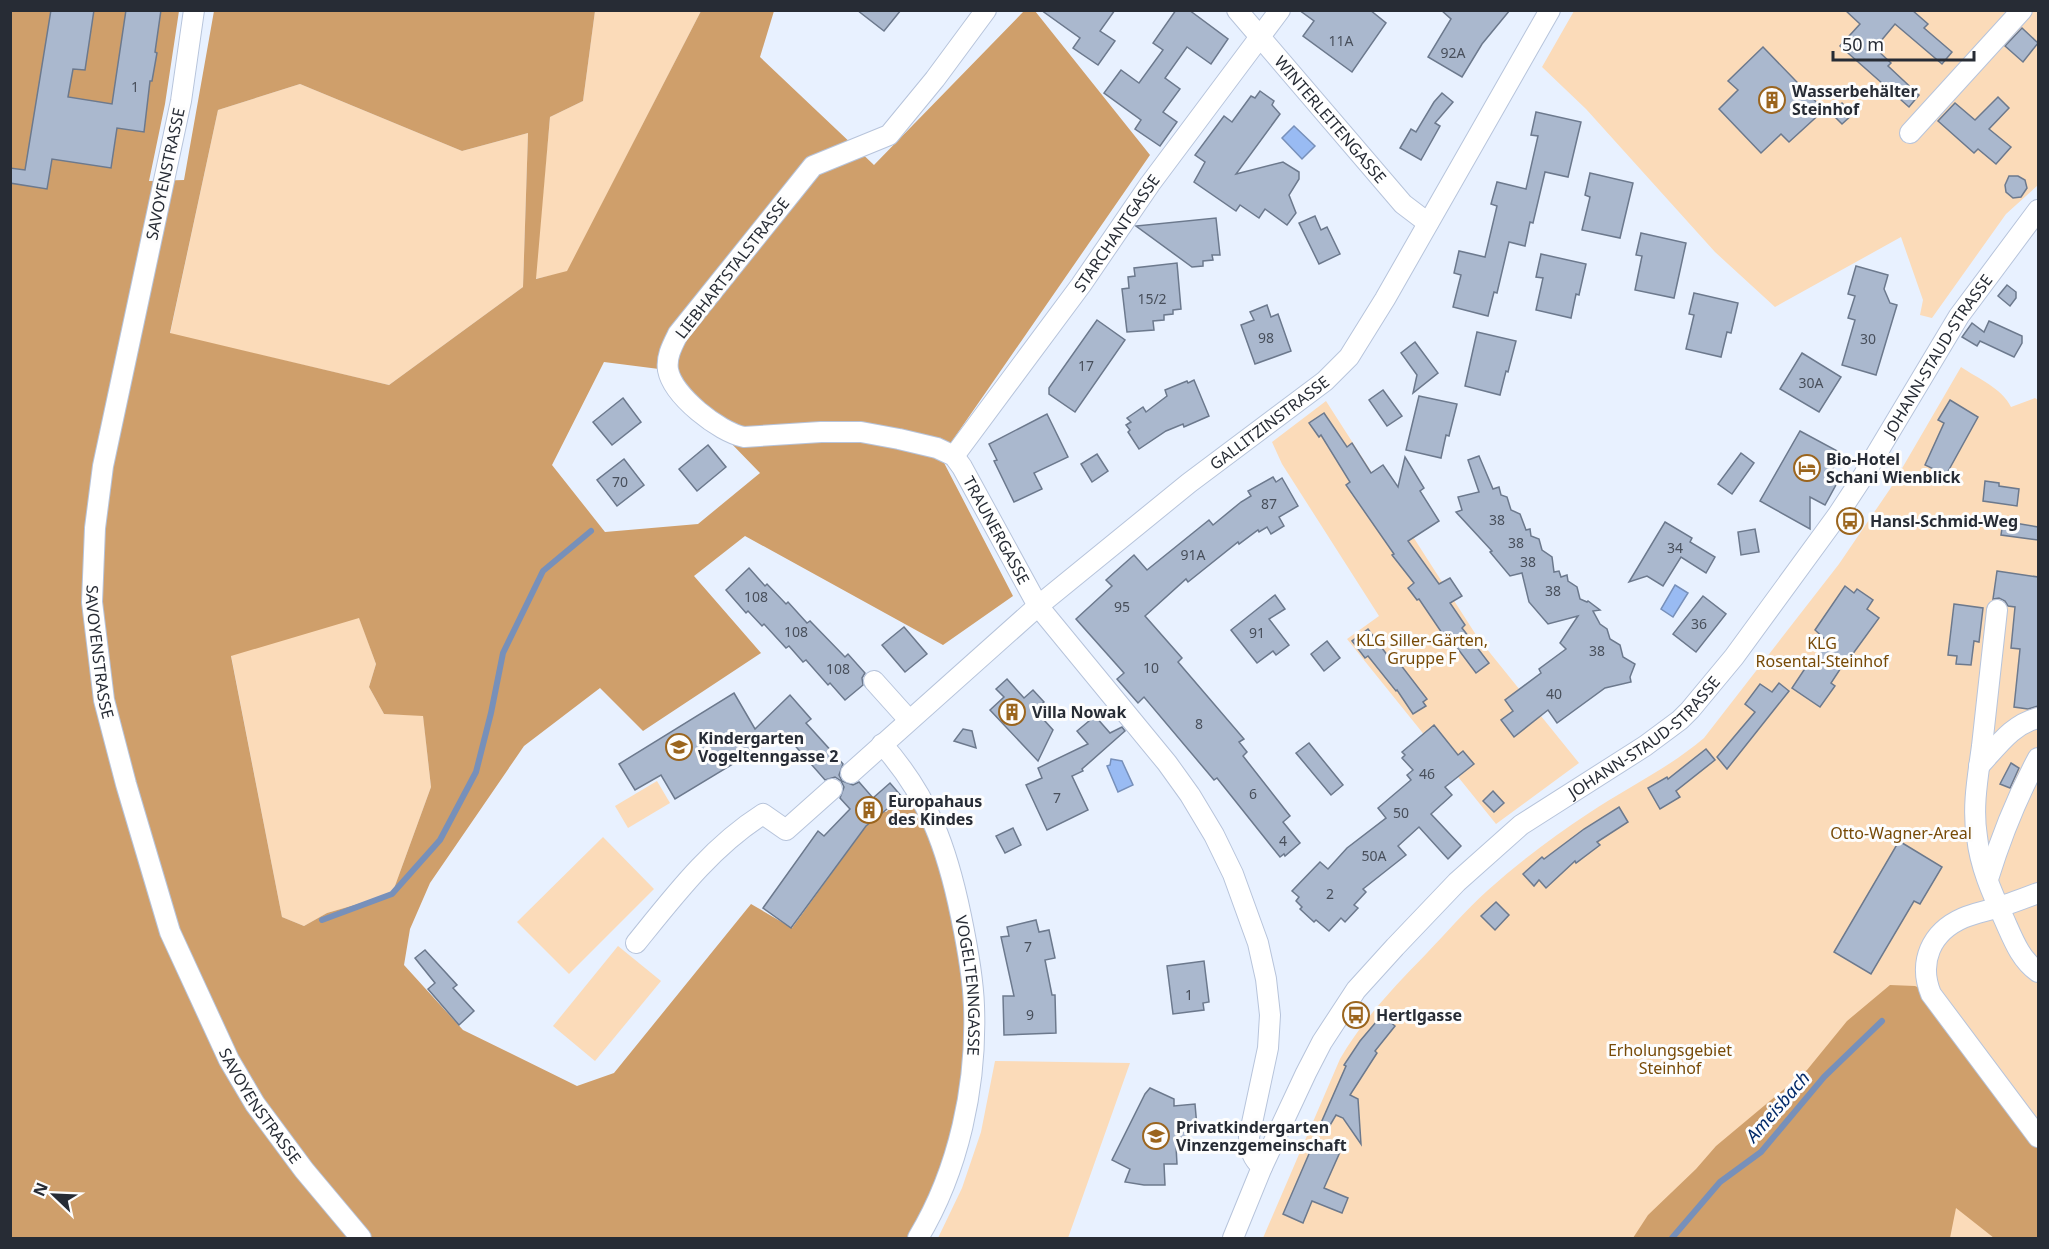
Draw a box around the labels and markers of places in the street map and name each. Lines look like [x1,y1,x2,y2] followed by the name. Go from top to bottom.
[1792,80,1918,120] place label: Wasserbehälter Steinhof
[1757,85,1787,115] building icon: Wasserbehälter Steinhof
[1826,448,1961,488] place label: Bio-Hotel Schani Wienblick
[1792,453,1822,483] hotel icon: Bio-Hotel Schani Wienblick
[1835,506,1865,536] bus stop icon: Hansl-Schmid-Weg
[1870,510,2018,532] place label: Hansl-Schmid-Weg
[997,697,1027,727] building icon: Villa Nowak
[1032,701,1126,723] place label: Villa Nowak
[698,727,838,767] place label: Kindergarten Vogeltenngasse 2
[664,732,694,762] school or university icon: Kindergarten Vogeltenngasse 2
[888,790,982,830] place label: Europahaus des Kindes
[854,795,884,825] building icon: Europahaus des Kindes
[1341,1000,1371,1030] bus stop icon: Hertlgasse
[1376,1004,1462,1026] place label: Hertlgasse
[1176,1116,1347,1156] place label: Privatkindergarten Vinzenzgemeinschaft
[1141,1121,1171,1151] school or university icon: Privatkindergarten Vinzenzgemeinschaft

